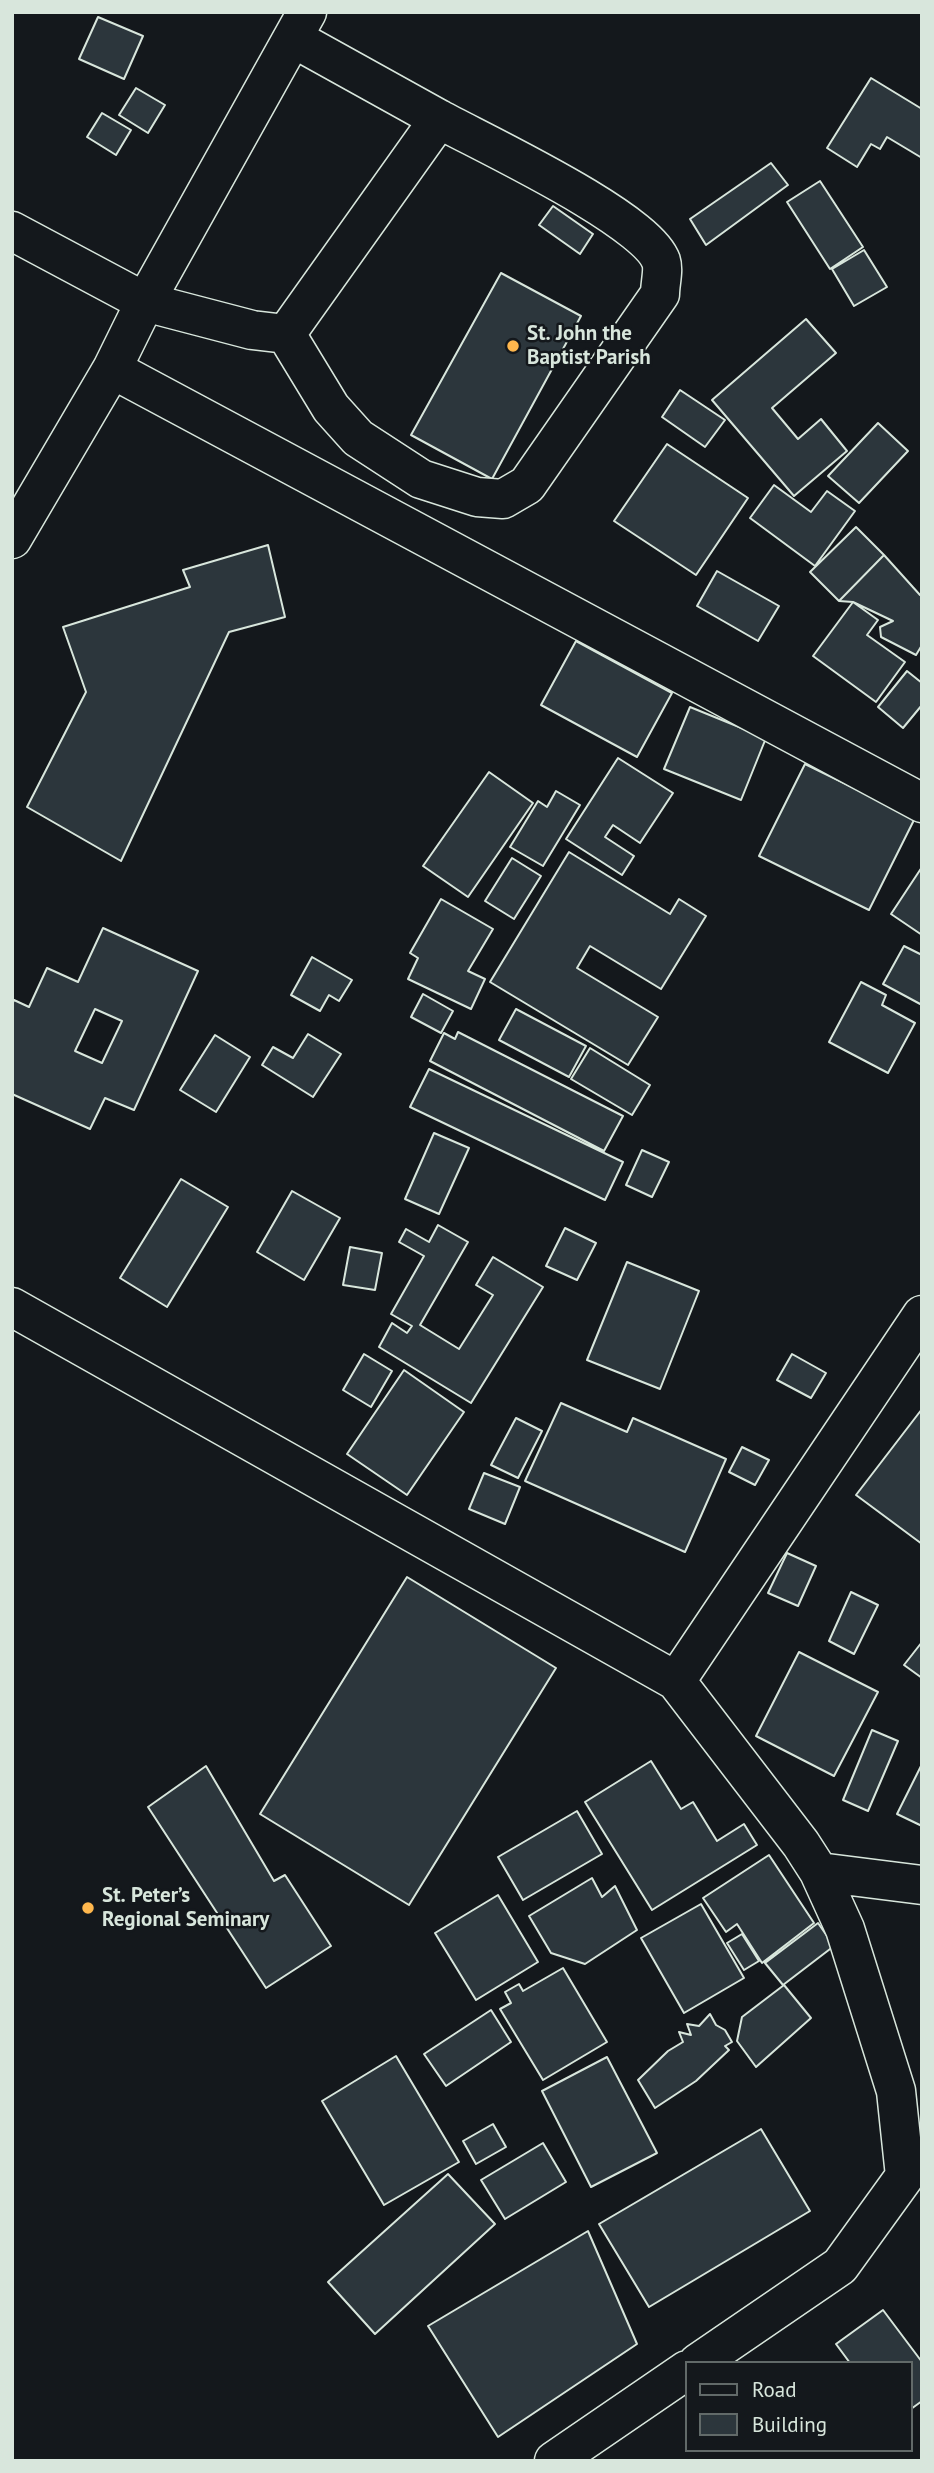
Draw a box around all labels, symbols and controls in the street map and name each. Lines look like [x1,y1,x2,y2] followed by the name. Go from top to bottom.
[527,321,651,371] place label: St. John the Baptist Parish
[505,338,521,354] marker: St. John the Baptist Parish
[102,1883,269,1933] place label: St. Peter’s Regional Seminary
[80,1900,96,1916] marker: St. Peter’s Regional Seminary
[685,2361,913,2452] legend
[752,2376,796,2403] text: Road
[752,2411,827,2438] text: Building

